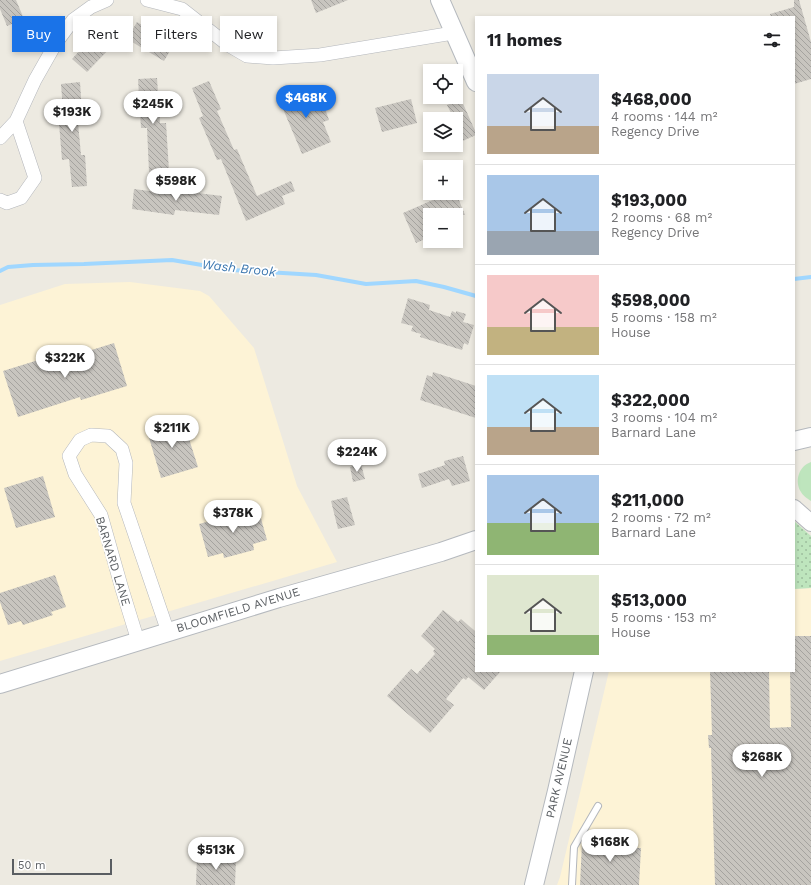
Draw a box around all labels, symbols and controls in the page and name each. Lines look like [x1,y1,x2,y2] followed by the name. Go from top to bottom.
[12,16,65,52] chip: Buy
[73,16,133,52] chip: Rent
[141,16,212,52] chip: Filters
[220,16,277,52] chip: New
[761,29,783,51] icon: filters
[487,30,562,50] text: 11 homes
[423,64,463,248] map controls
[423,64,463,104] button: locate
[278,85,334,119] pin: $468K
[611,89,692,109] text: $468,000
[285,90,327,105] text: $468K
[519,90,567,138] icon: home
[125,91,181,125] pin: $245K
[133,96,173,111] text: $245K
[44,99,100,133] pin: $193K
[53,104,91,119] text: $193K
[611,109,717,124] text: 4 rooms · 144 m²
[423,112,463,152] button: layers
[611,124,700,139] text: Regency Drive
[423,160,463,200] button: +
[148,168,204,202] pin: $598K
[155,173,197,188] text: $598K
[611,190,687,210] text: $193,000
[519,191,567,239] icon: home
[423,208,463,248] button: −
[611,210,712,225] text: 2 rooms · 68 m²
[611,225,700,240] text: Regency Drive
[201,257,278,279] water label: Wash Brook
[611,290,691,310] text: $598,000
[519,291,567,339] icon: home
[611,310,717,325] text: 5 rooms · 158 m²
[611,325,651,340] text: House
[37,345,93,379] pin: $322K
[45,350,85,365] text: $322K
[611,390,690,410] text: $322,000
[519,391,567,439] icon: home
[611,410,717,425] text: 3 rooms · 104 m²
[144,415,200,449] pin: $211K
[154,420,190,435] text: $211K
[611,425,696,440] text: Barnard Lane
[329,439,385,473] pin: $224K
[336,444,378,459] text: $224K
[611,490,684,510] text: $211,000
[519,491,567,539] icon: home
[205,500,261,534] pin: $378K
[213,505,253,520] text: $378K
[611,510,711,525] text: 2 rooms · 72 m²
[93,515,133,608] street label: BARNARD LANE
[611,525,696,540] text: Barnard Lane
[175,584,302,635] street label: BLOOMFIELD AVENUE
[611,590,687,610] text: $513,000
[519,591,567,639] icon: home
[611,610,716,625] text: 5 rooms · 153 m²
[611,625,651,640] text: House
[543,736,575,819] street label: PARK AVENUE
[734,744,790,778] pin: $268K
[741,749,783,764] text: $268K
[582,829,638,863] pin: $168K
[590,834,630,849] text: $168K
[188,837,244,871] pin: $513K
[197,842,235,857] text: $513K
[12,857,112,876] scale bar
[18,859,45,872] text: 50 m

